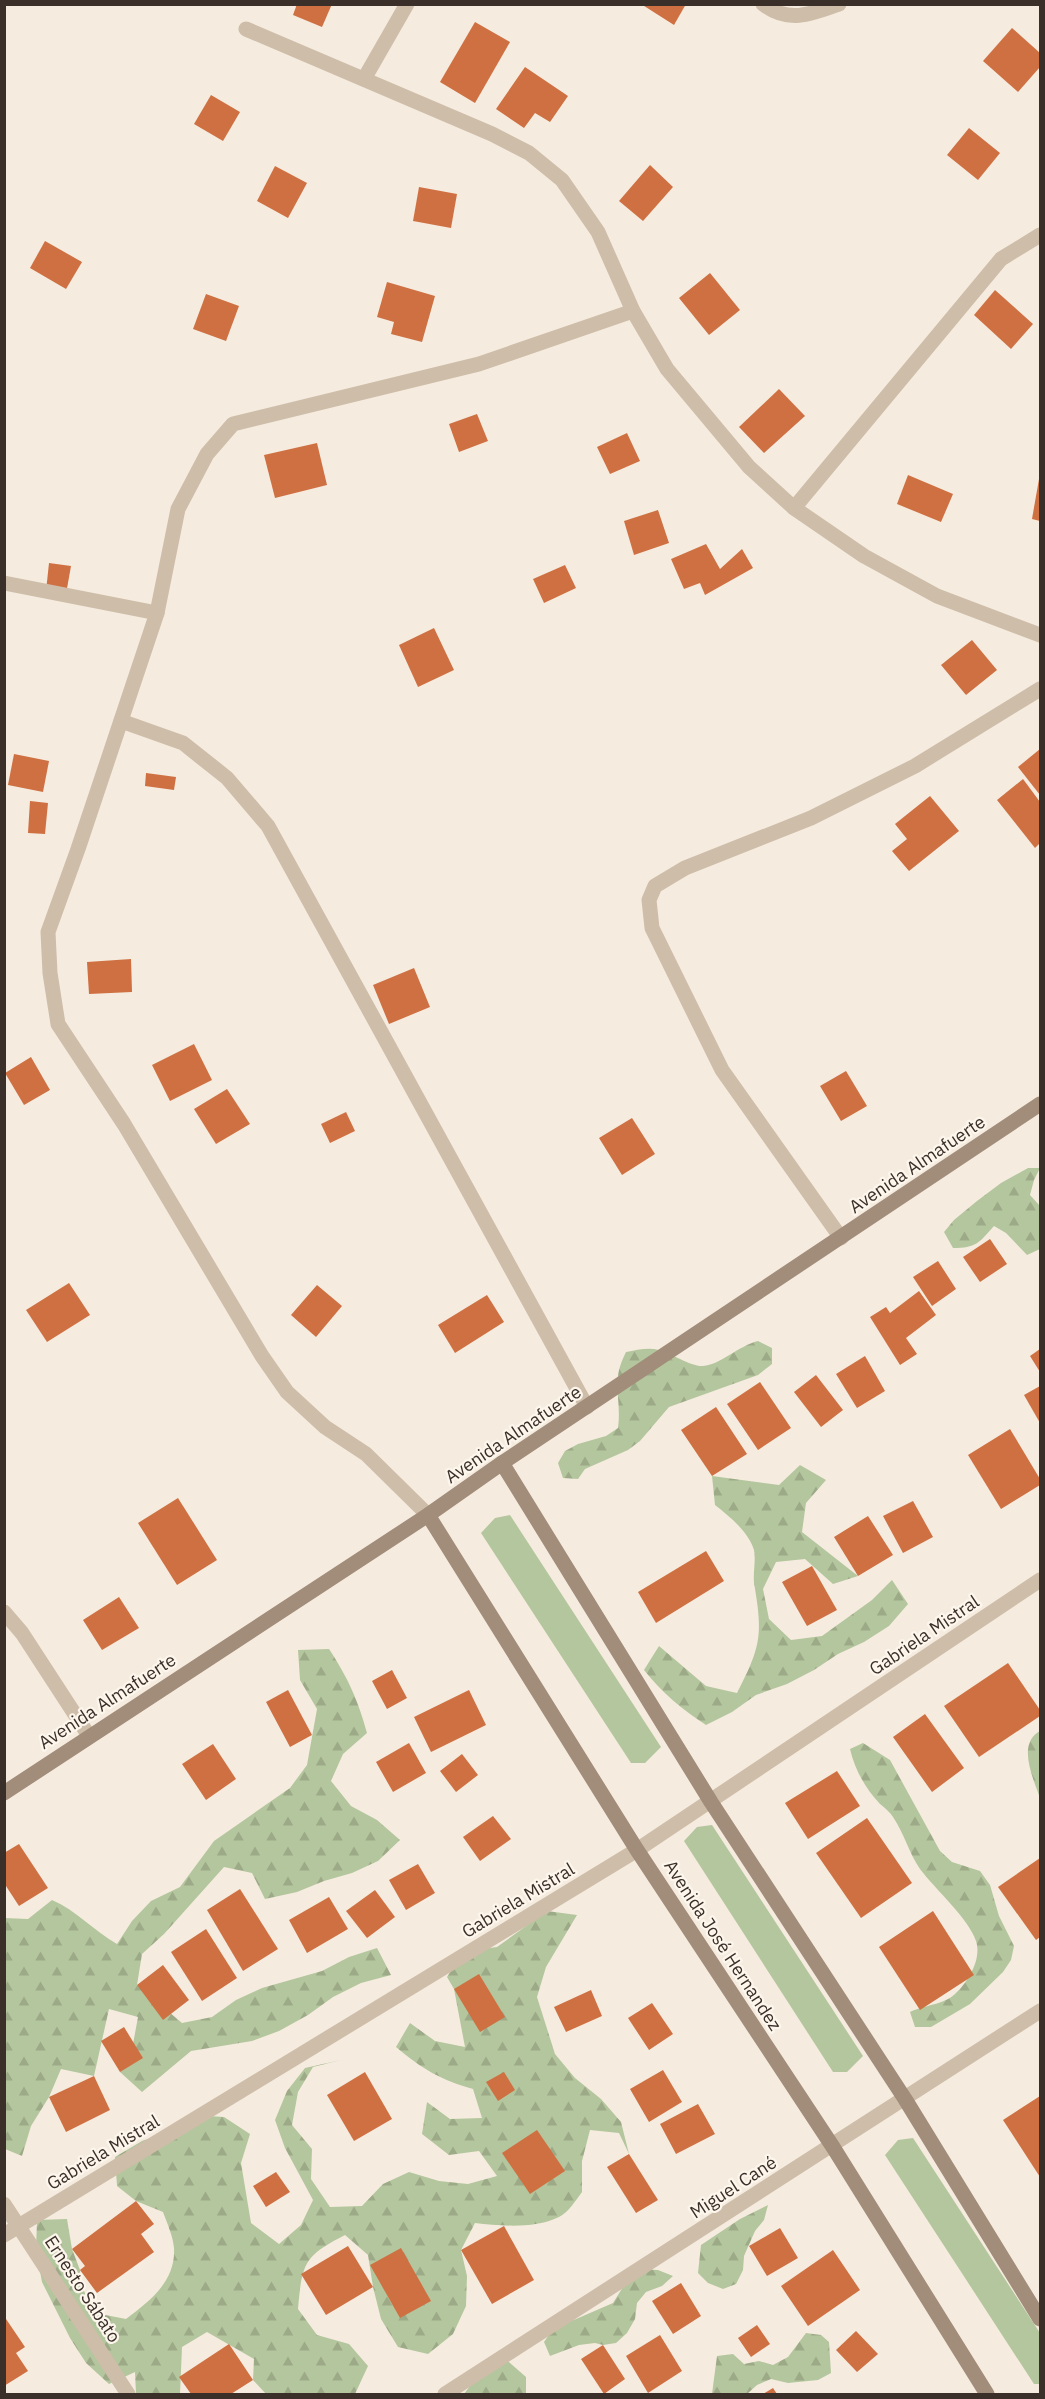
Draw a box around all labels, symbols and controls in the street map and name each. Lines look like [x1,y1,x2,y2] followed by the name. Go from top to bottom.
[845,1110,990,1218] street label: Avenida Almafuerte
[441,1380,586,1488] street label: Avenida Almafuerte
[865,1590,983,1680] street label: Gabriela Mistral
[34,1648,180,1754] street label: Avenida Almafuerte
[659,1855,787,2035] street label: Avenida José Hernandez
[457,1857,579,1943] street label: Gabriela Mistral
[42,2109,164,2195] street label: Gabriela Mistral
[685,2150,781,2224] street label: Miguel Cané
[40,2231,126,2347] street label: Ernesto Sábato

